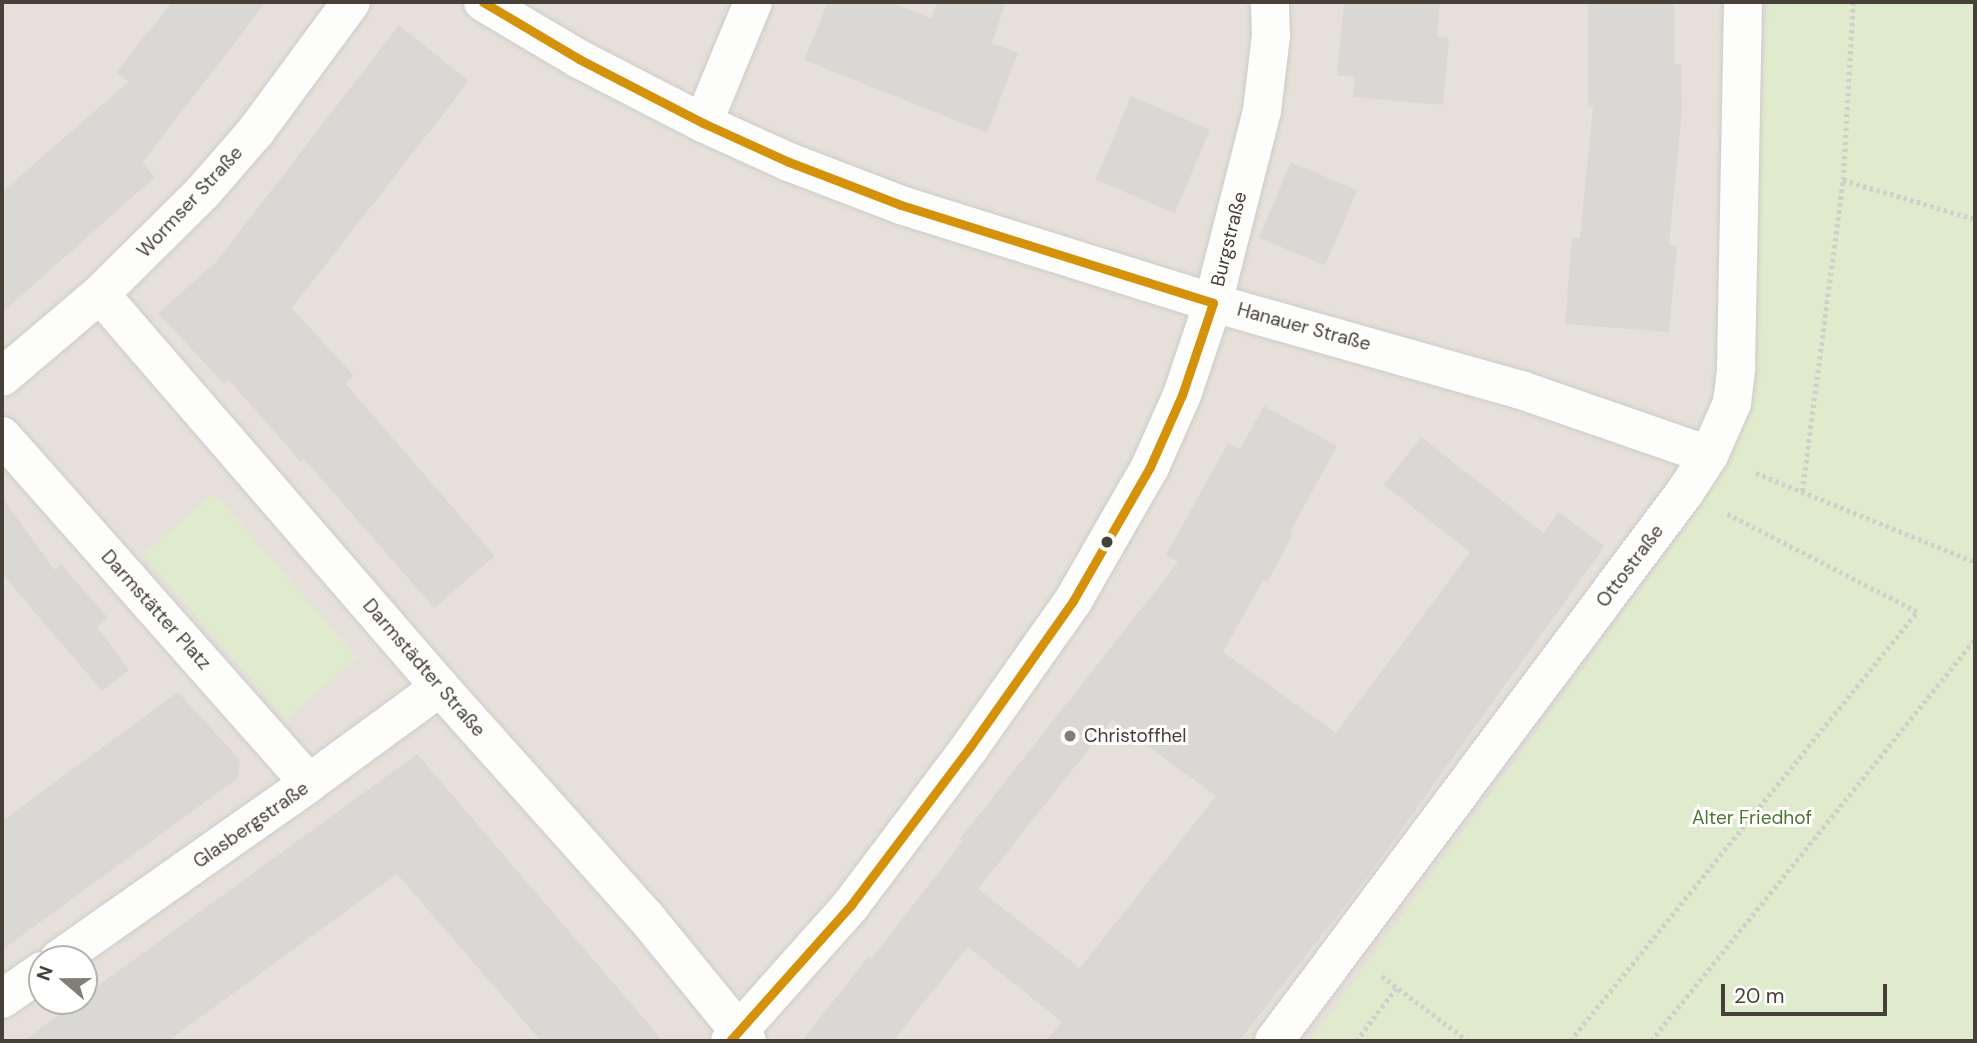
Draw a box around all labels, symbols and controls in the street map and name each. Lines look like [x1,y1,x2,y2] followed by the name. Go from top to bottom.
[133,142,247,262] street label: Wormser Straße
[1206,189,1252,289] street label: Burgstraße
[1235,298,1373,356] street label: Hanauer Straße
[1592,520,1668,612] street label: Ottostraße
[1100,535,1114,549] unlabelled marker
[96,546,216,674] street label: Darmstätter Platz
[358,594,490,742] street label: Darmstädter Straße
[1084,725,1187,747] place label: Christoffhel
[1062,728,1078,744] marker: Christoffhel
[189,777,313,873] street label: Glasbergstraße
[1692,807,1812,829] park label: Alter Friedhof
[28,945,98,1015] north arrow
[31,963,59,984] text: N
[1725,970,1891,1014] scale bar
[1734,982,1785,1010] text: 20 m

